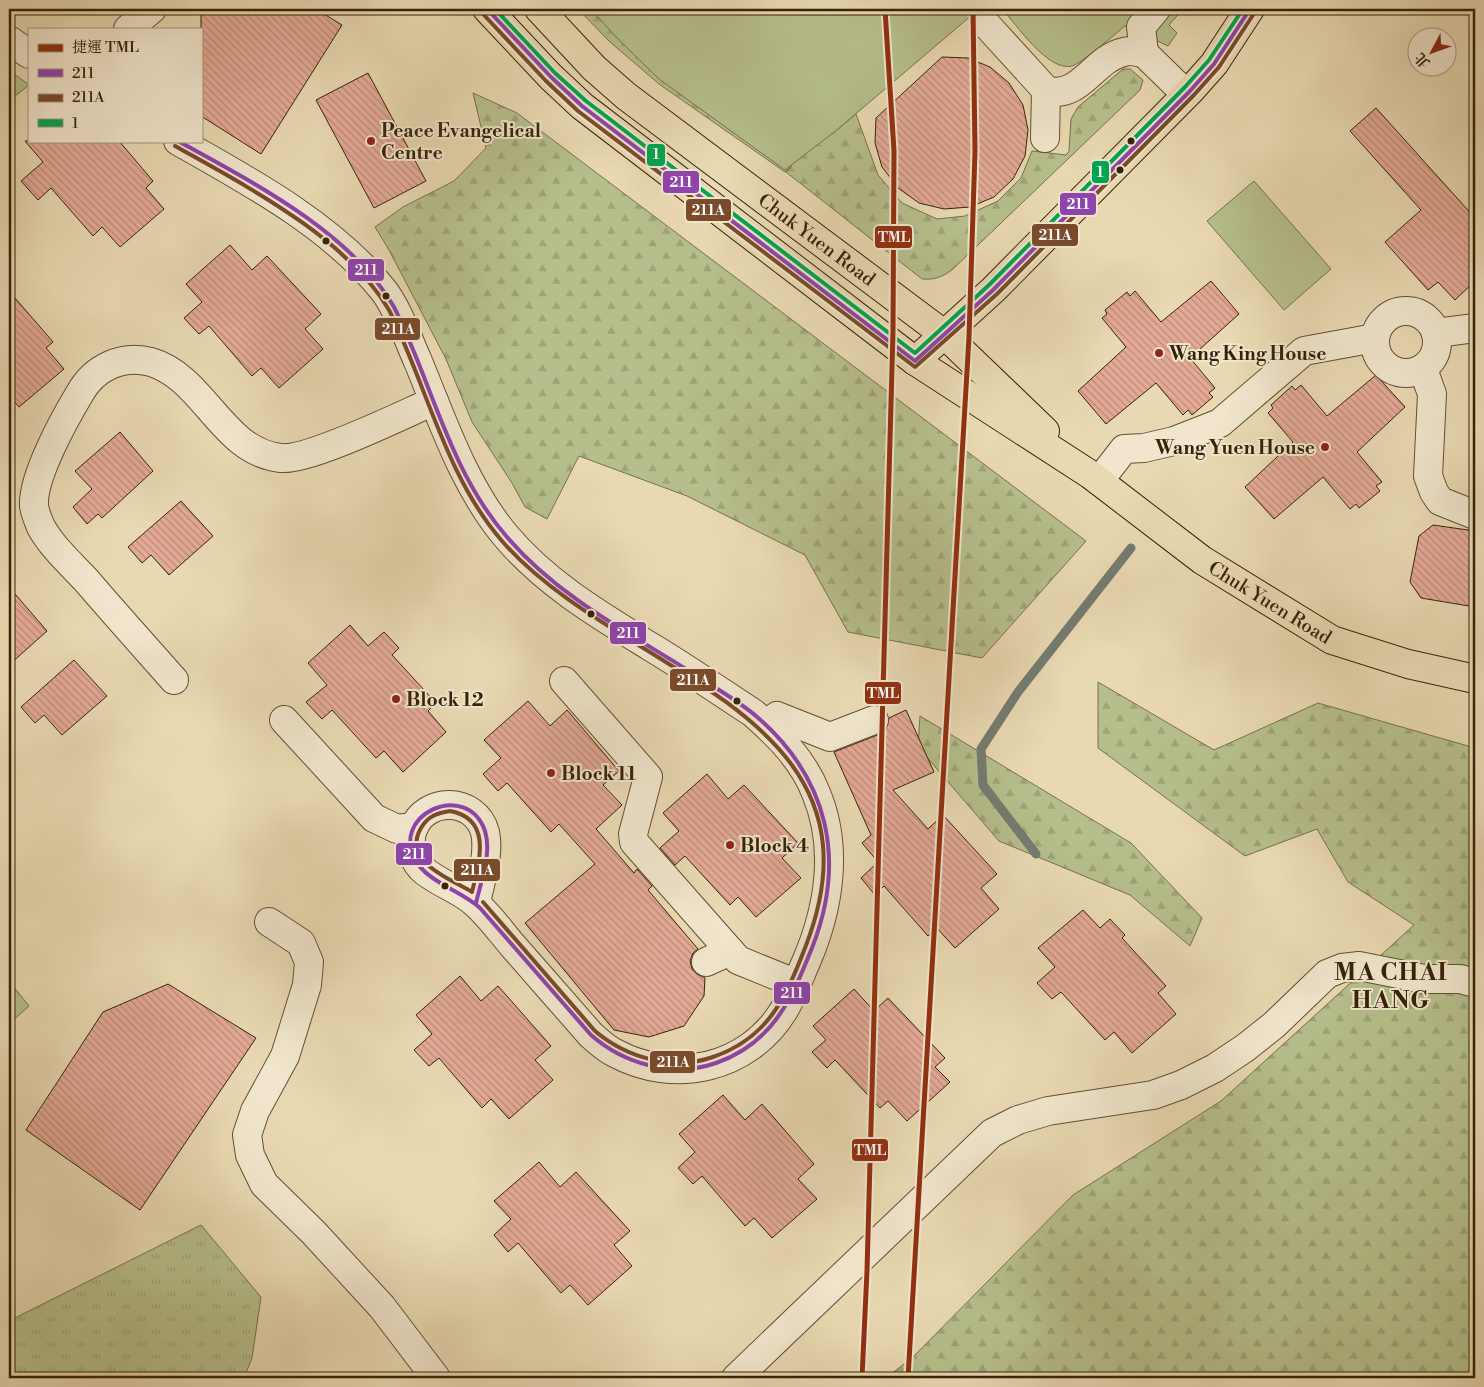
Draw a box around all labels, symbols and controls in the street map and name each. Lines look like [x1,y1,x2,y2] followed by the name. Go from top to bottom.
[28,28,202,142] legend
[1406,28,1456,78] north arrow
[72,38,139,57] text: 捷運 TML
[1412,49,1434,71] text: 北
[72,64,95,83] text: 211
[72,88,105,107] text: 211A
[72,114,79,133] text: 1
[381,119,541,165] place label: Peace Evangelical Centre
[365,135,377,147] marker: Peace Evangelical Centre
[1126,136,1136,146] unlabelled marker
[646,143,666,167] line badge: 1
[653,146,660,164] text: 1
[1091,160,1110,184] line badge: 1
[1097,164,1104,182] text: 1
[1115,165,1125,175] unlabelled marker
[662,170,700,194] line badge: 211
[670,174,693,192] text: 211
[753,188,880,292] street label: Chuk Yuen Road
[1059,192,1097,216] line badge: 211
[1067,196,1090,214] text: 211
[685,198,732,222] line badge: 211A
[692,202,725,220] text: 211A
[1031,223,1079,247] line badge: 211A
[874,225,913,249] line badge: TML
[1039,227,1072,245] text: 211A
[878,229,911,247] text: TML
[321,236,331,246] unlabelled marker
[347,258,385,282] line badge: 211
[355,262,378,280] text: 211
[381,291,391,301] unlabelled marker
[374,317,421,341] line badge: 211A
[382,321,415,339] text: 211A
[1168,342,1326,366] place label: Wang King House
[1153,347,1165,359] marker: Wang King House
[1154,436,1315,460] place label: Wang Yuen House
[1319,441,1331,453] marker: Wang Yuen House
[1204,556,1336,650] street label: Chuk Yuen Road
[586,609,596,619] unlabelled marker
[609,621,647,645] line badge: 211
[617,625,640,643] text: 211
[669,668,717,692] line badge: 211A
[677,672,710,690] text: 211A
[864,681,902,705] line badge: TML
[867,685,900,703] text: TML
[406,688,484,712] place label: Block 12
[390,693,402,705] marker: Block 12
[732,696,742,706] unlabelled marker
[561,762,636,786] place label: Block 11
[545,767,557,779] marker: Block 11
[740,834,809,858] place label: Block 4
[724,839,736,851] marker: Block 4
[395,842,433,866] line badge: 211
[403,846,426,864] text: 211
[453,858,501,882] line badge: 211A
[461,862,494,880] text: 211A
[440,881,450,891] unlabelled marker
[1334,958,1448,1016] district label: MA CHAI HANG
[773,981,811,1005] line badge: 211
[781,985,804,1003] text: 211
[649,1050,696,1074] line badge: 211A
[657,1054,690,1072] text: 211A
[851,1138,889,1162] line badge: TML
[854,1142,887,1160] text: TML

